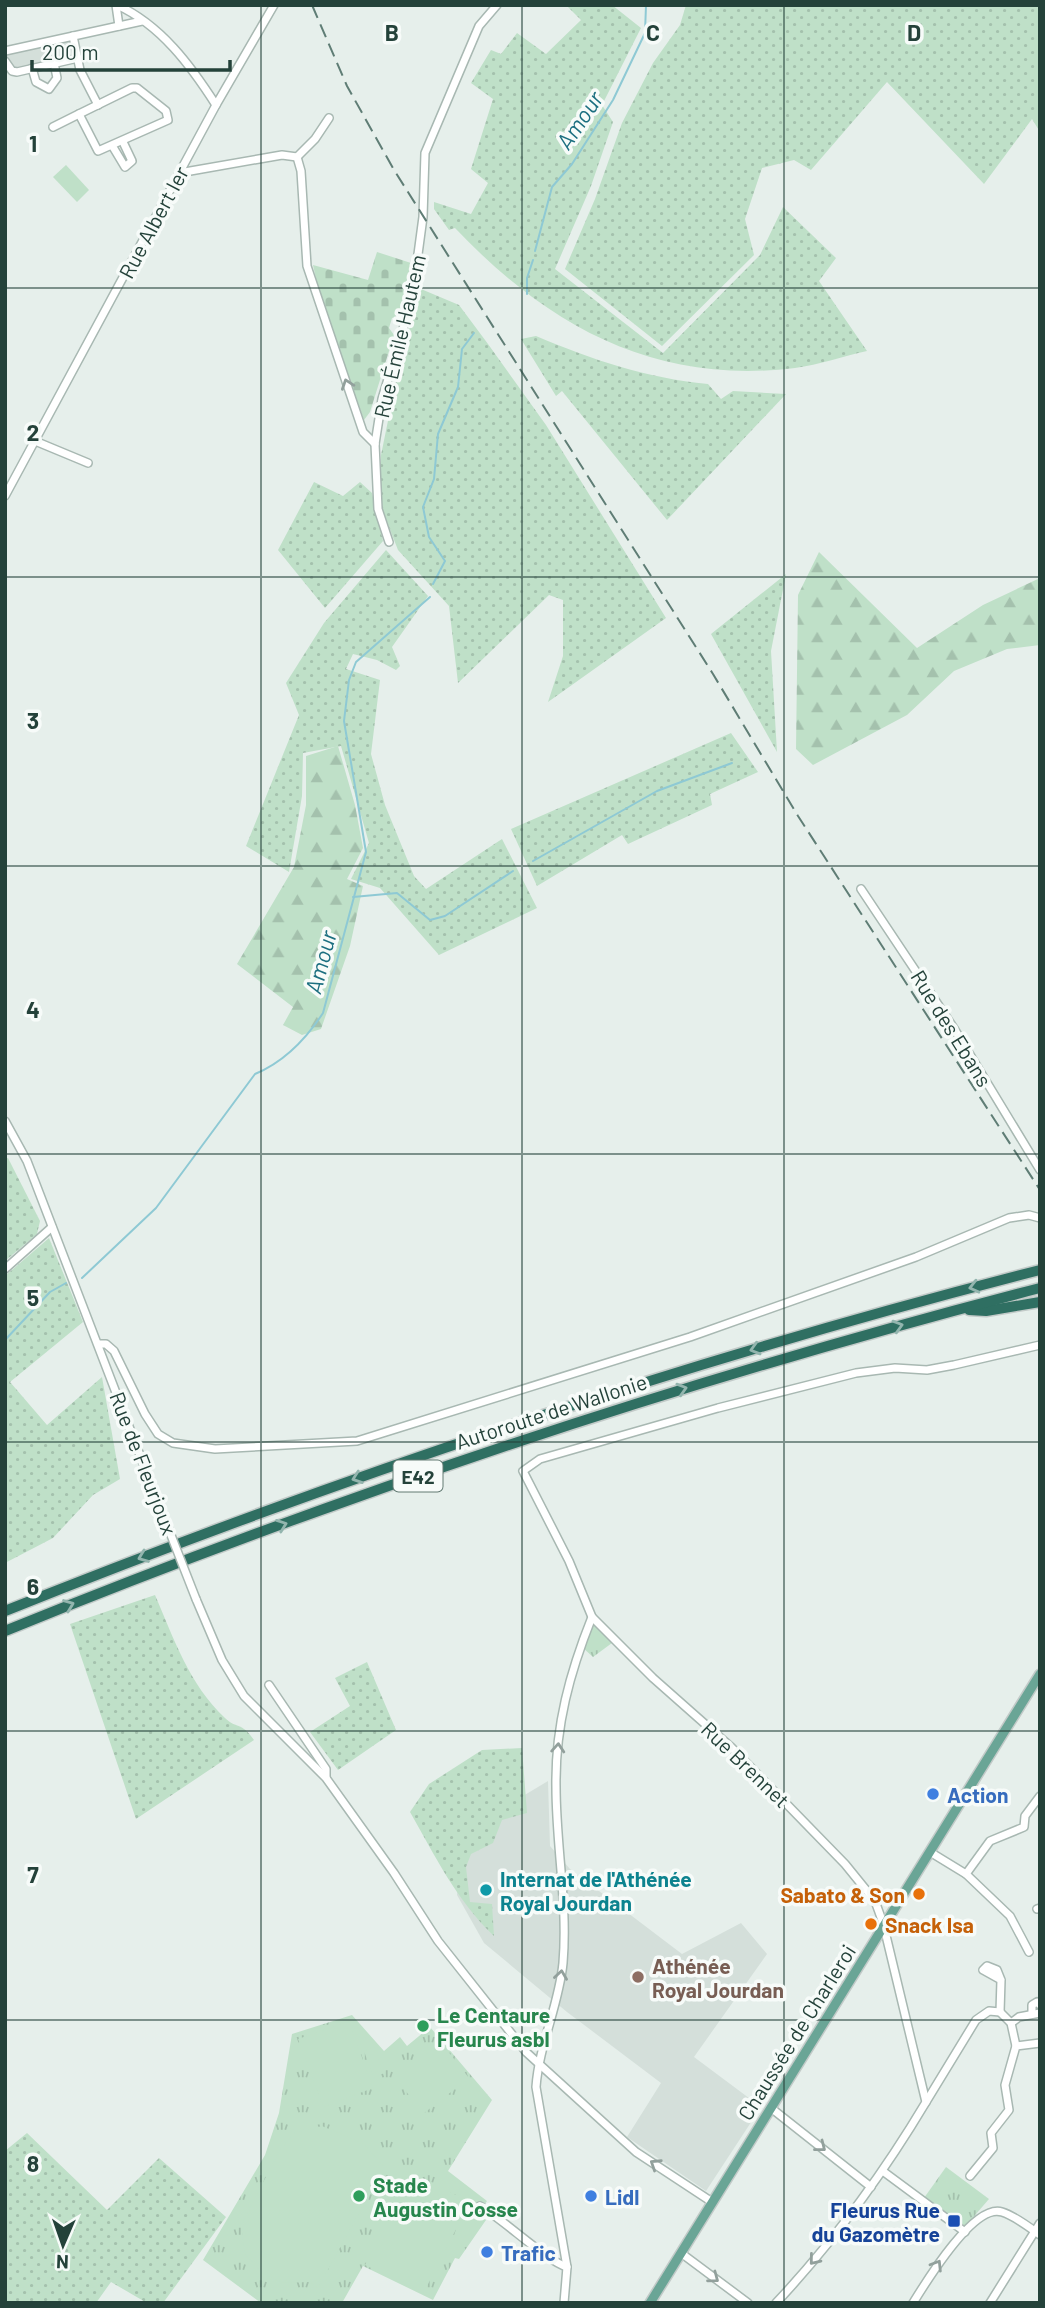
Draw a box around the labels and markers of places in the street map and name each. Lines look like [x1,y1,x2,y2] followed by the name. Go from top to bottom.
[947,1782,1009,1807] place label: Action
[925,1786,941,1802] marker: Action
[500,1866,692,1915] place label: Internat de l'Athénée Royal Jourdan
[478,1882,494,1898] marker: Internat de l'Athénée Royal Jourdan
[780,1882,905,1907] place label: Sabato & Son
[911,1886,927,1902] marker: Sabato & Son
[885,1912,974,1937] place label: Snack Isa
[863,1916,879,1932] marker: Snack Isa
[652,1953,784,2002] place label: Athénée Royal Jourdan
[630,1969,646,1985] marker: Athénée Royal Jourdan
[437,2002,550,2051] place label: Le Centaure Fleurus asbl
[415,2018,431,2034] marker: Le Centaure Fleurus asbl
[373,2172,518,2221] place label: Stade Augustin Cosse
[605,2184,639,2209] place label: Lidl
[351,2188,367,2204] marker: Stade Augustin Cosse
[583,2188,599,2204] marker: Lidl
[811,2197,940,2246] place label: Fleurus Rue du Gazomètre
[946,2213,962,2229] marker: Fleurus Rue du Gazomètre
[501,2240,556,2265] place label: Trafic
[479,2244,495,2260] marker: Trafic

